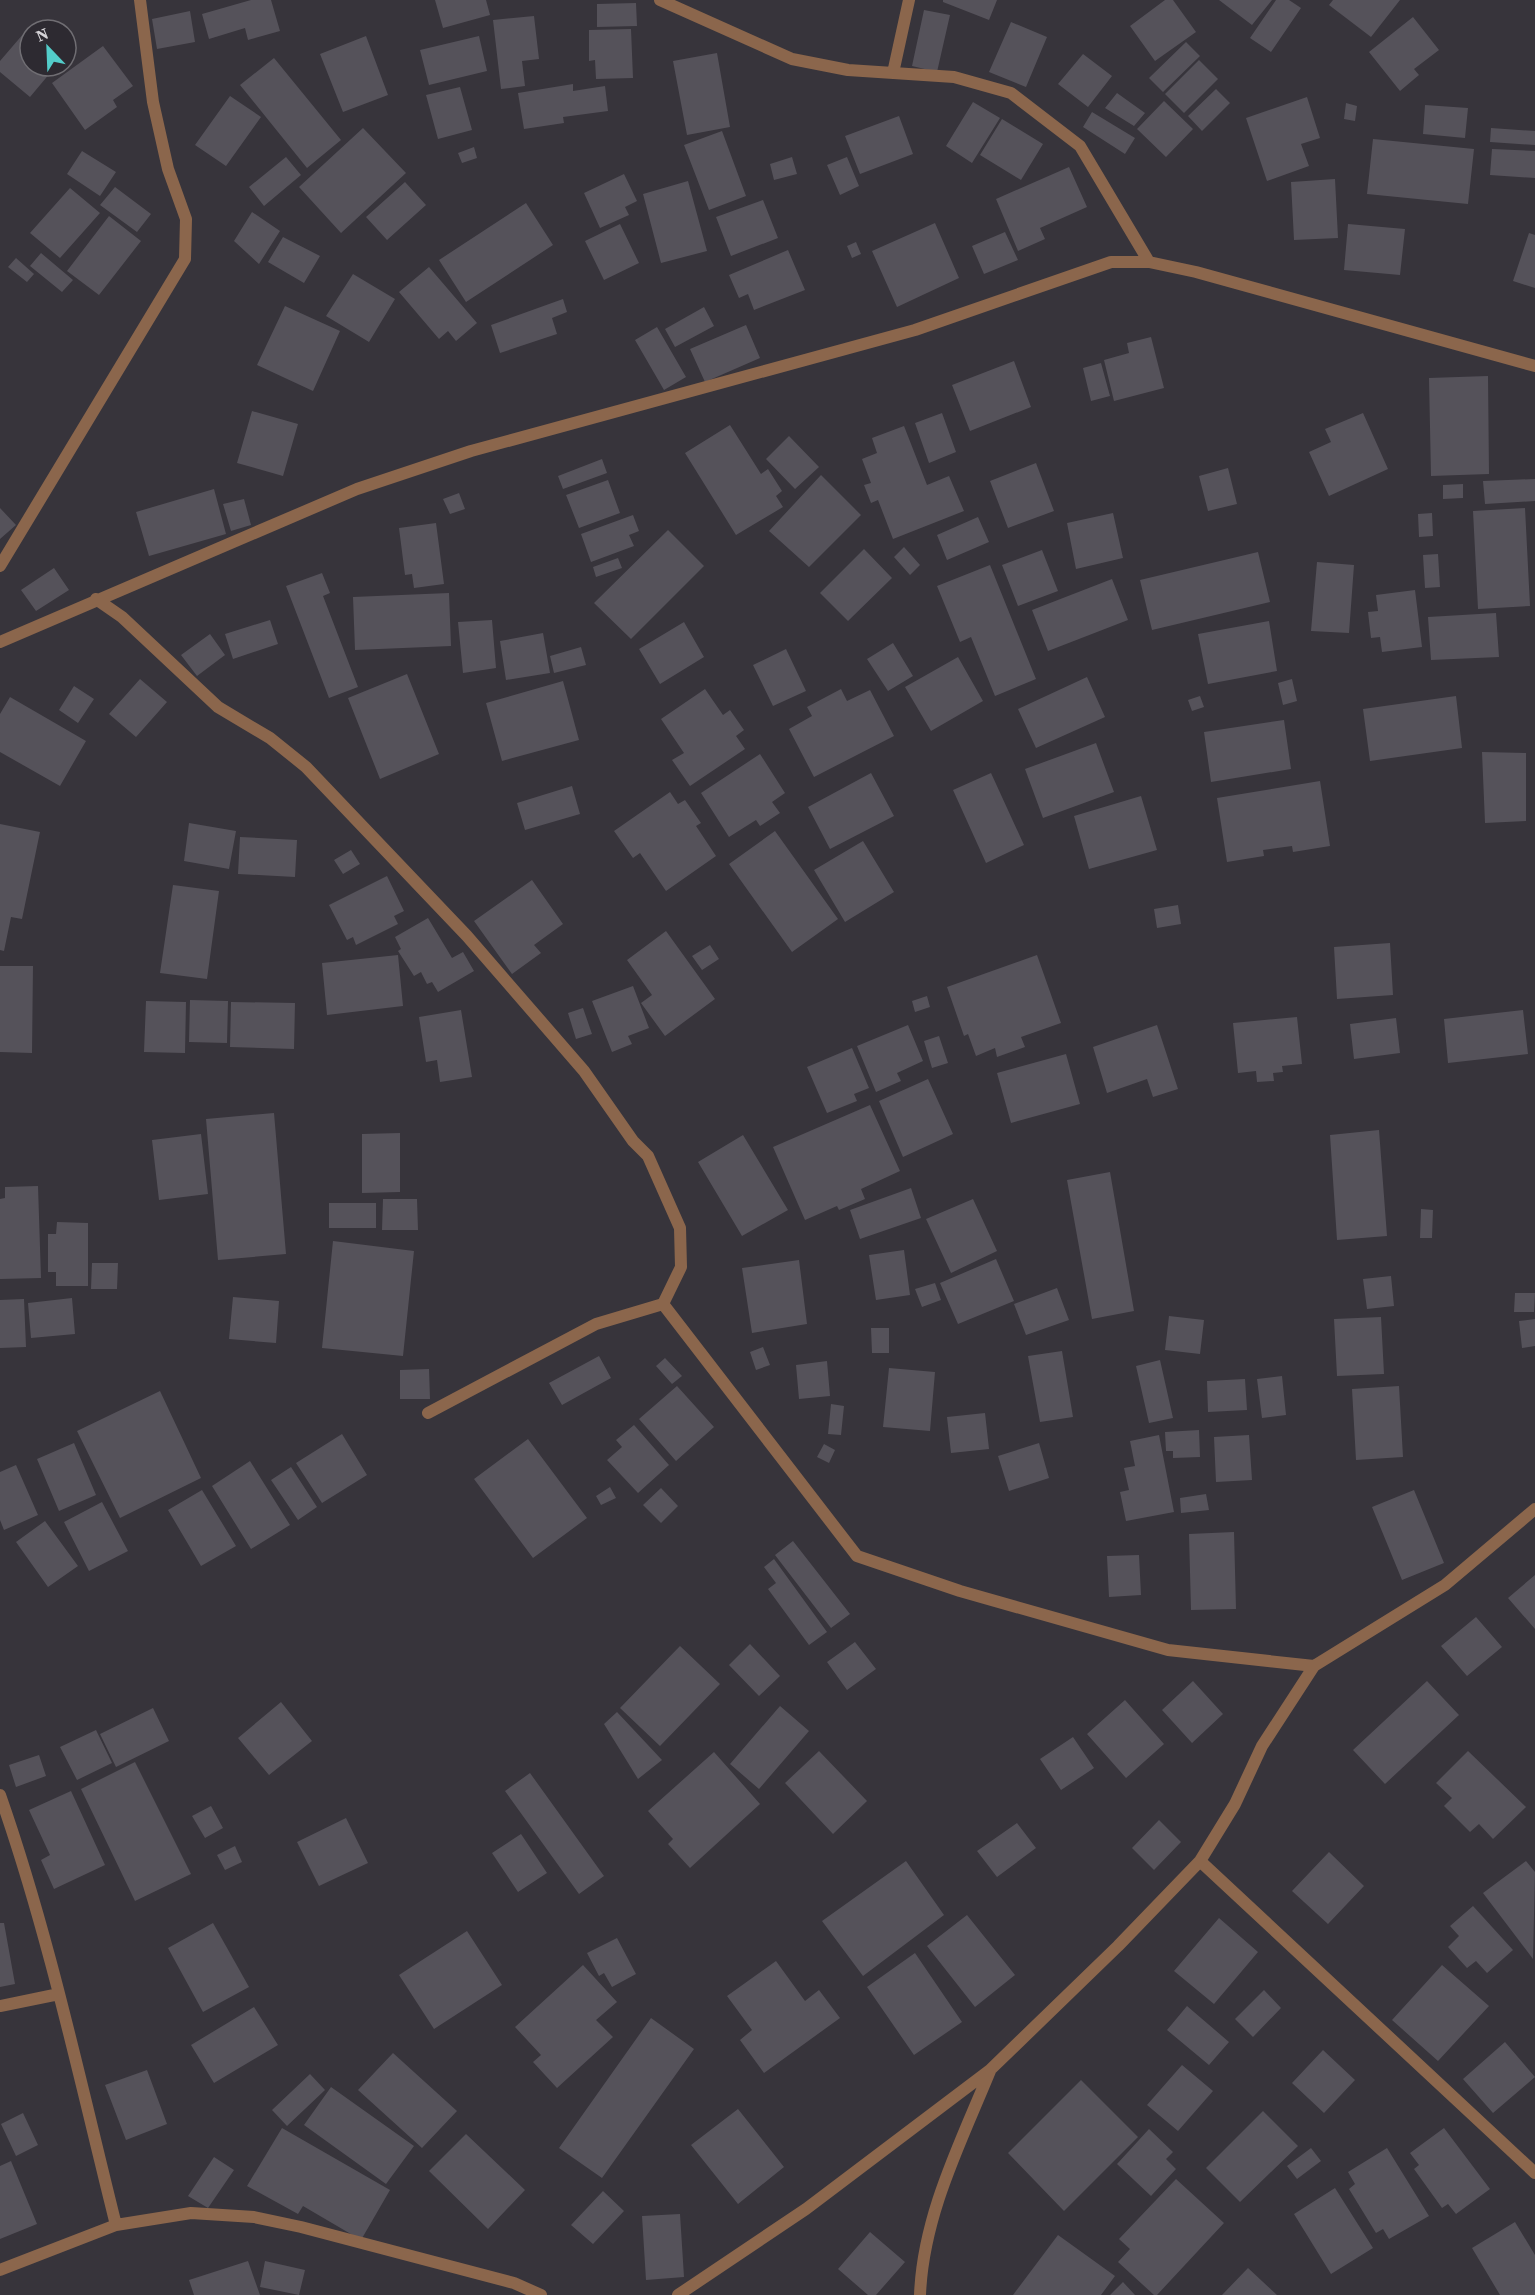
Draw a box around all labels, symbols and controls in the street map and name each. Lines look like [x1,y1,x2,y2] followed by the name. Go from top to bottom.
[18,18,78,78] north arrow
[32,22,52,47] text: N

